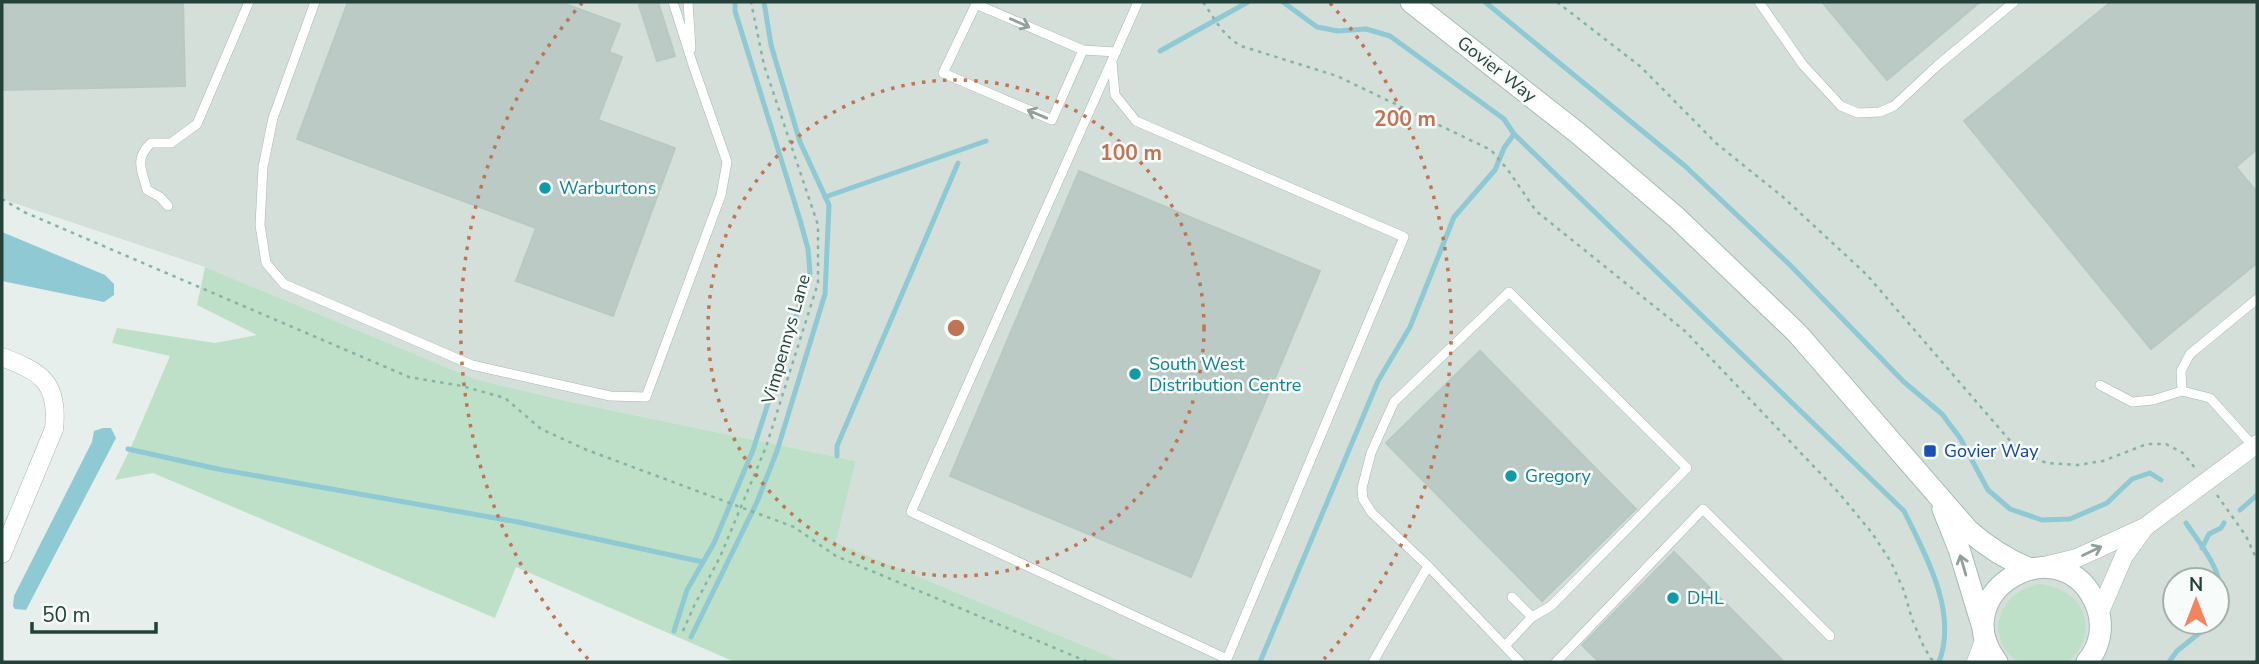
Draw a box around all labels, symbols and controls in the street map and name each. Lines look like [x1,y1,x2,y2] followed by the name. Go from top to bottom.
[1009,17,1031,30] one-way arrow
[1452,30,1542,108] street label: Govier Way
[1374,105,1436,133] text: 200 m
[1027,107,1049,120] one-way arrow
[1100,139,1162,167] text: 100 m
[559,176,656,200] place label: Warburtons
[537,180,553,196] marker: Warburtons
[756,271,816,408] street label: Vimpennys Lane
[944,316,968,340] centre of rings
[1149,352,1301,397] place label: South West Distribution Centre
[1127,366,1143,382] marker: South West Distribution Centre
[1944,439,2039,463] place label: Govier Way
[1922,443,1938,459] marker: Govier Way
[1525,464,1592,488] place label: Gregory
[1503,468,1519,484] marker: Gregory
[2081,544,2103,557] one-way arrow
[1956,554,1969,576] one-way arrow
[2161,566,2231,636] north arrow
[2189,572,2203,598] text: N
[1687,586,1724,610] place label: DHL
[32,590,156,634] scale bar
[1665,590,1681,606] marker: DHL
[42,601,91,629] text: 50 m

